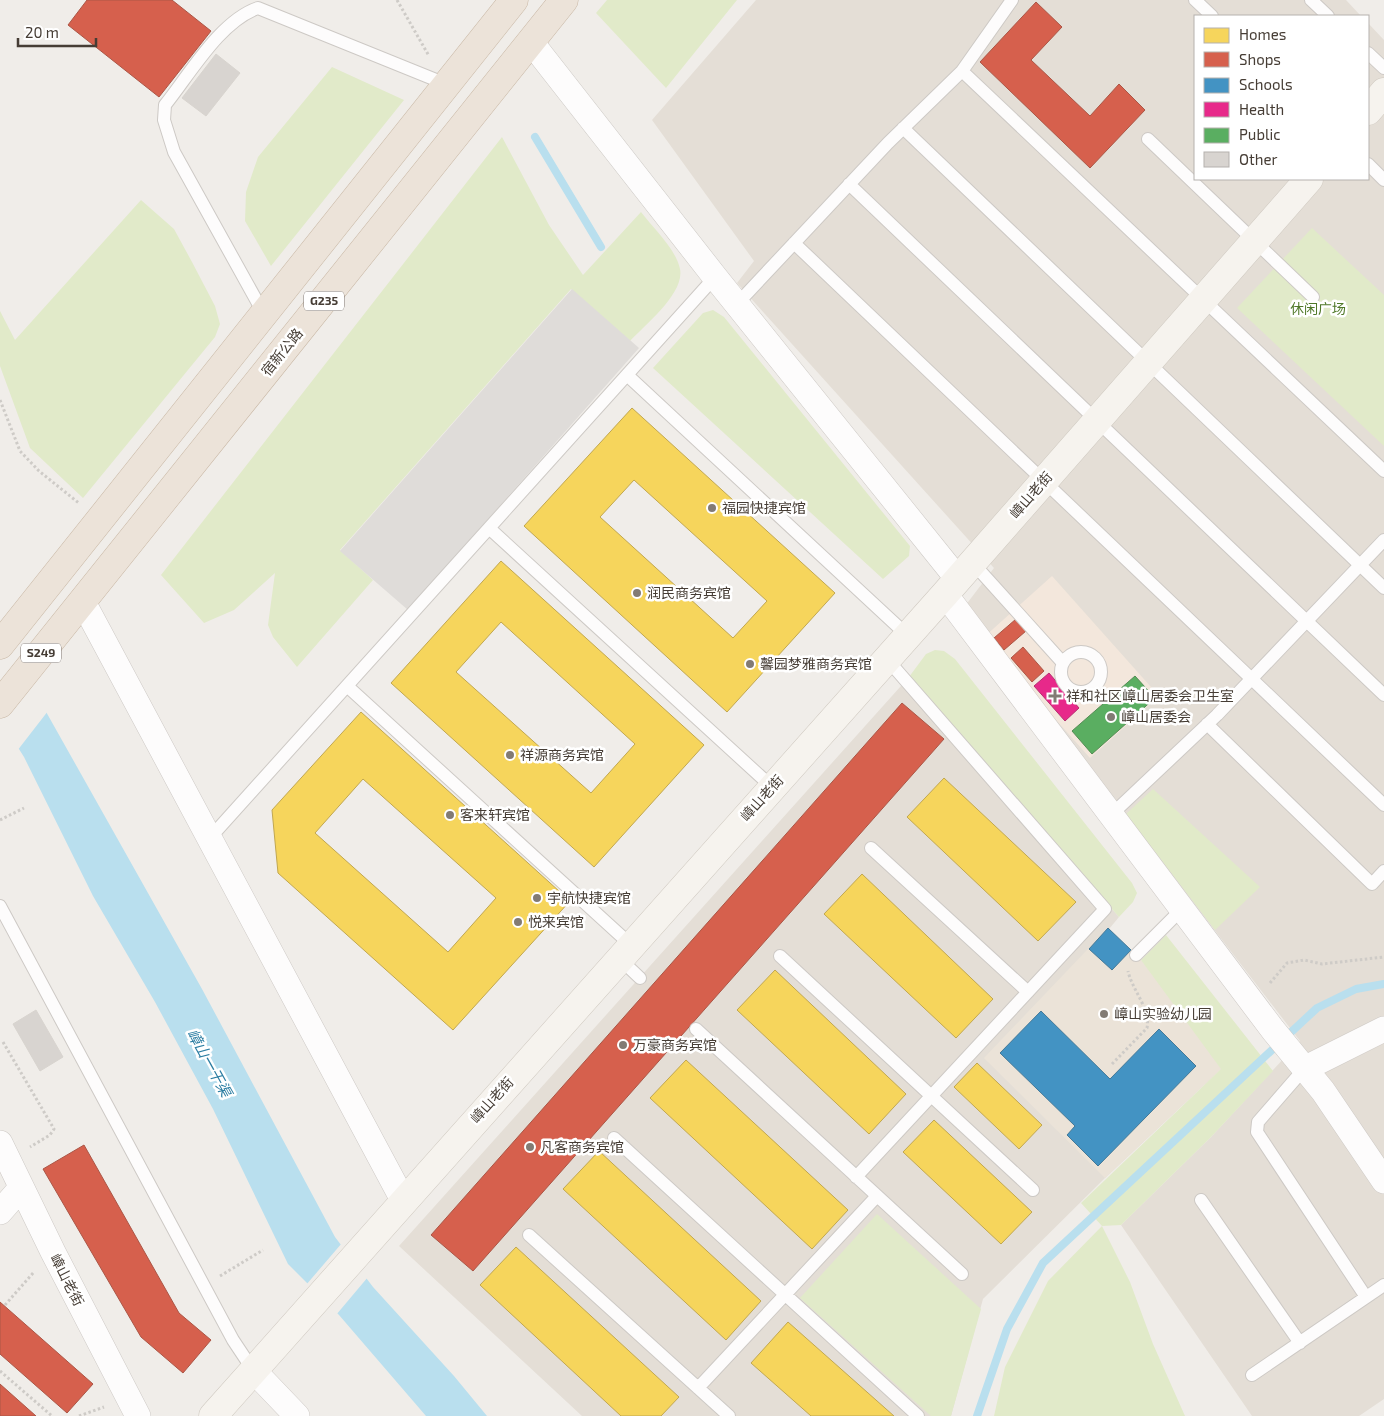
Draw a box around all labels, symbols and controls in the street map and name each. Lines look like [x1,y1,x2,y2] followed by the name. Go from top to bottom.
[18,15,95,47] scale bar
[1194,15,1369,180] legend
[25,23,59,41] text: 20 m
[1239,25,1286,43] text: Homes
[1239,50,1281,68] text: Shops
[1239,75,1293,93] text: Schools
[1239,100,1284,118] text: Health
[1239,125,1280,143] text: Public
[1239,150,1278,168] text: Other
[304,292,344,310] road number: G235
[1290,300,1346,317] park label: 休闲广场
[257,325,306,379] street label: 宿新公路
[1006,468,1055,521] street label: 嶂山老街
[722,499,806,516] place label: 福园快捷宾馆
[706,502,718,514] marker: 福园快捷宾馆
[647,584,731,601] place label: 润民商务宾馆
[631,587,643,599] marker: 润民商务宾馆
[21,644,61,662] road number: S249
[760,655,872,672] place label: 馨园梦雅商务宾馆
[744,658,756,670] marker: 馨园梦雅商务宾馆
[1066,687,1234,704] place label: 祥和社区嶂山居委会卫生室
[1048,689,1062,703] marker: 祥和社区嶂山居委会卫生室
[1121,708,1191,725] place label: 嶂山居委会
[1105,711,1117,723] marker: 嶂山居委会
[520,746,604,763] place label: 祥源商务宾馆
[504,749,516,761] marker: 祥源商务宾馆
[737,771,787,824] street label: 嶂山老街
[460,806,530,823] place label: 客来轩宾馆
[444,809,456,821] marker: 客来轩宾馆
[547,889,631,906] place label: 宇航快捷宾馆
[531,892,543,904] marker: 宇航快捷宾馆
[528,913,584,930] place label: 悦来宾馆
[512,916,524,928] marker: 悦来宾馆
[1114,1005,1212,1022] place label: 嶂山实验幼儿园
[1098,1008,1110,1020] marker: 嶂山实验幼儿园
[184,1025,237,1101] water label: 嶂山一干渠
[633,1036,717,1053] place label: 万豪商务宾馆
[617,1039,629,1051] marker: 万豪商务宾馆
[467,1073,517,1126] street label: 嶂山老街
[540,1138,624,1155] place label: 凡客商务宾馆
[524,1141,536,1153] marker: 凡客商务宾馆
[47,1251,88,1309] street label: 嶂山老街

